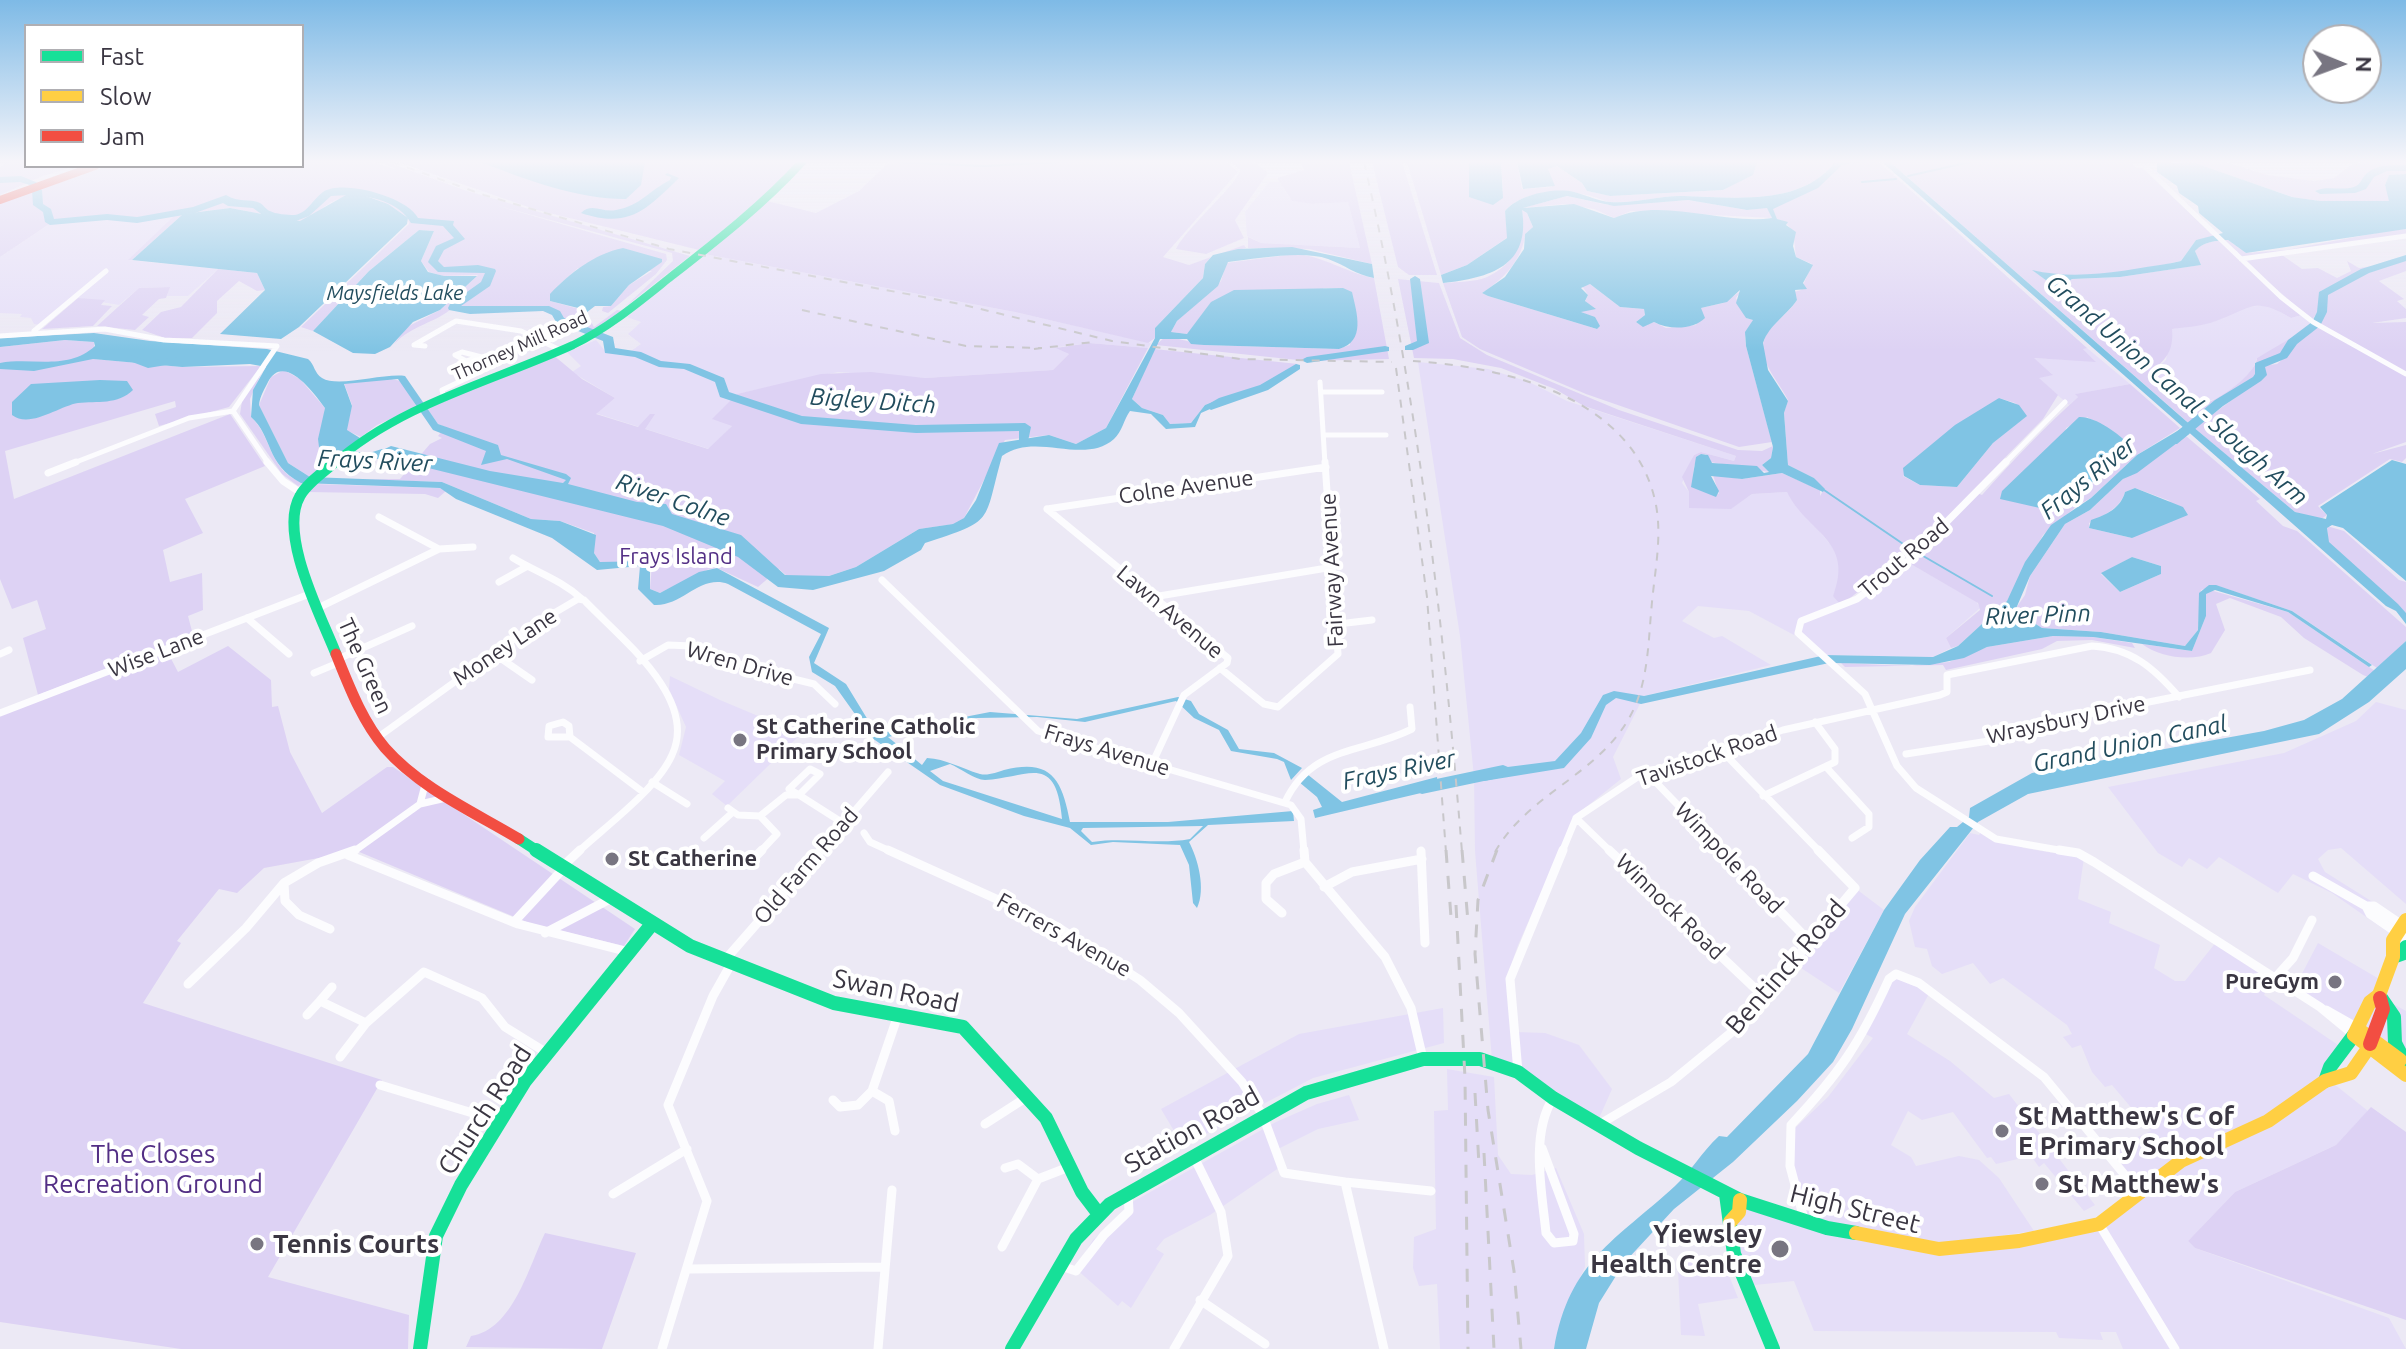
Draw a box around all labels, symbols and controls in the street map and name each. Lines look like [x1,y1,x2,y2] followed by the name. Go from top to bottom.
[24,24,304,168] legend
[2302,24,2382,104] north arrow
[100,43,144,70] text: Fast
[2352,56,2377,73] text: N
[100,83,152,110] text: Slow
[100,123,145,150] text: Jam
[2040,269,2314,511] water label: Grand Union Canal - Slough Arm
[327,281,463,305] water label: Maysfields Lake
[449,307,591,385] street label: Thorney Mill Road
[809,382,937,420] water label: Bigley Ditch
[2034,431,2142,525] water label: Frays River
[317,444,433,478] water label: Frays River
[1117,464,1255,510] street label: Colne Avenue
[612,467,734,533] water label: River Colne
[1315,492,1349,648] street label: Fairway Avenue
[1854,513,1954,603] street label: Trout Road
[619,544,733,570] park label: Frays Island
[1111,560,1229,664] street label: Lawn Avenue
[1985,599,2091,631] water label: River Pinn
[448,603,562,691] street label: Money Lane
[332,614,398,718] street label: The Green
[105,623,207,683] street label: Wise Lane
[683,636,797,692] street label: Wren Drive
[1984,690,2148,750] street label: Wraysbury Drive
[2030,709,2230,779] water label: Grand Union Canal
[756,714,976,766] place label: St Catherine Catholic Primary School
[1041,718,1173,782] street label: Frays Avenue
[1633,720,1781,792] street label: Tavistock Road
[731,731,749,749] marker: St Catherine Catholic Primary School
[1340,744,1458,796] water label: Frays River
[1669,797,1789,919] street label: Wimpole Road
[748,802,864,930] street label: Old Farm Road
[628,846,757,872] place label: St Catherine
[1610,848,1730,966] street label: Winnock Road
[603,850,621,868] marker: St Catherine
[992,887,1136,983] street label: Ferrers Avenue
[1719,893,1853,1041] street label: Bentinck Road
[830,962,962,1020] street label: Swan Road
[2225,969,2319,995] place label: PureGym
[2326,973,2344,991] marker: PureGym
[432,1039,538,1181] street label: Church Road
[1119,1080,1265,1180] street label: Station Road
[2018,1100,2234,1162] place label: St Matthew's C of E Primary School
[1993,1122,2011,1140] marker: St Matthew's C of E Primary School
[43,1138,263,1200] park label: The Closes Recreation Ground
[2058,1168,2219,1200] place label: St Matthew's
[2033,1175,2051,1193] marker: St Matthew's
[1787,1178,1923,1240] street label: High Street
[1590,1218,1762,1280] place label: Yiewsley Health Centre
[273,1228,439,1260] place label: Tennis Courts
[248,1235,266,1253] marker: Tennis Courts
[1769,1238,1791,1260] marker: Yiewsley Health Centre

